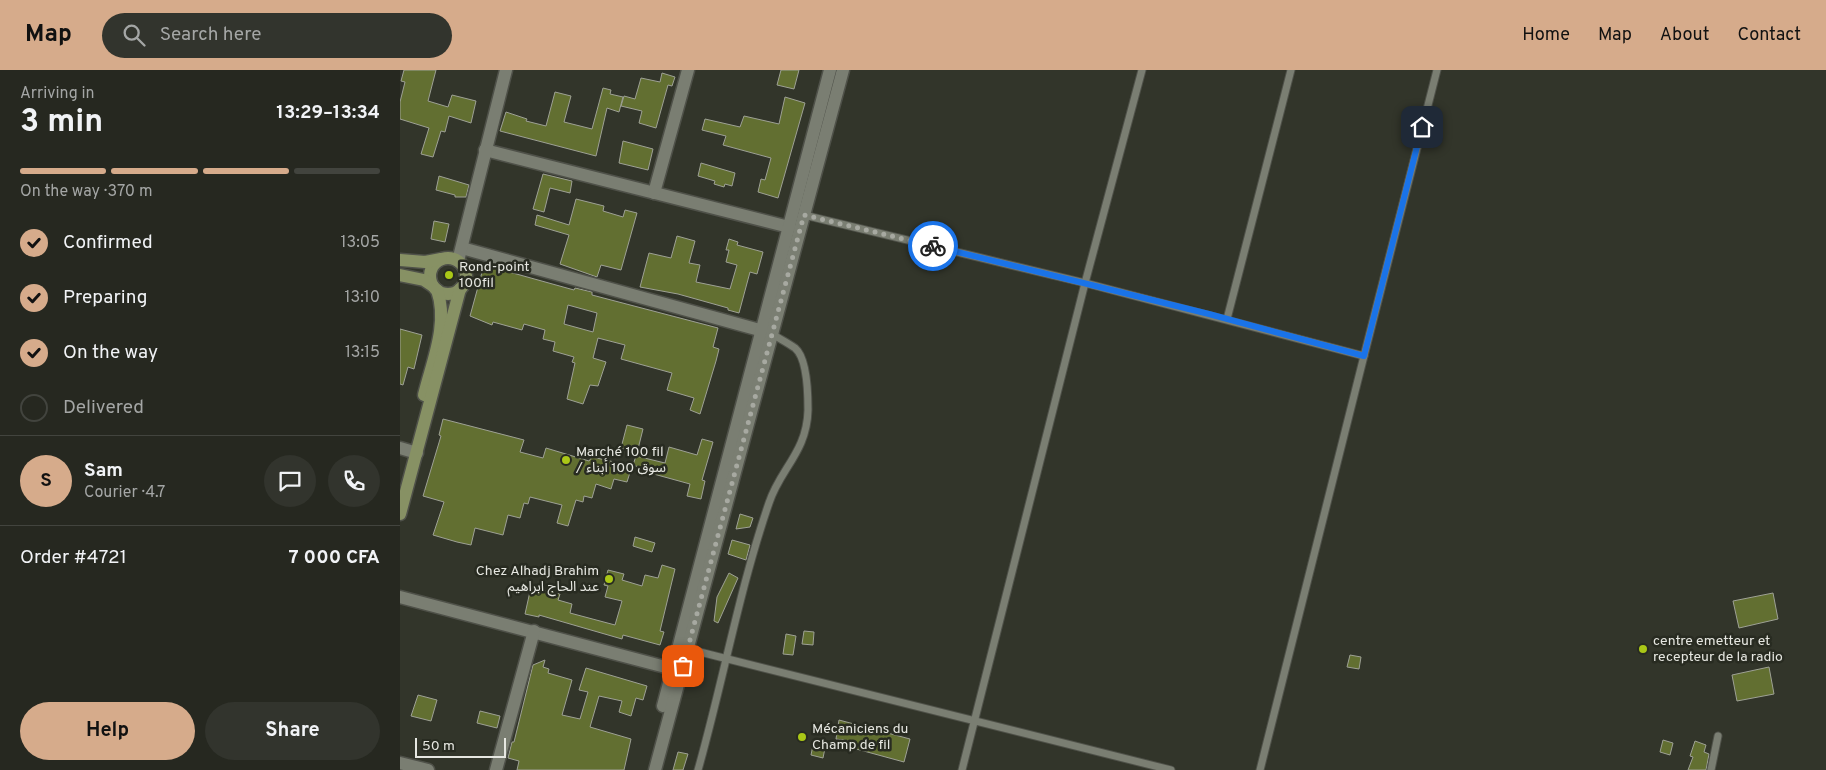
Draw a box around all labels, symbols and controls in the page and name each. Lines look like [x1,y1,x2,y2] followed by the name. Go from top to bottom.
[102,13,452,58] search box
[25,20,72,50] text: Map
[120,21,148,49] icon: search
[160,23,261,47] text: Search here
[1522,24,1570,47] text: Home
[1598,24,1632,47] text: Map
[1660,24,1709,47] text: About
[1737,24,1801,47] text: Contact
[20,84,95,104] text: Arriving in
[276,101,380,125] text: 13:29–13:34
[20,103,103,143] text: 3 min
[1401,106,1443,148] pin
[1408,113,1436,141] icon: home
[20,182,152,202] text: On the way · 370 m
[908,221,958,271] courier
[20,229,48,257] icon: check
[63,231,153,255] text: Confirmed
[919,232,947,260] icon: bike
[341,233,380,253] text: 13:05
[459,259,530,292] place label: Rond-point 100fil
[443,269,455,281] marker: Rond-point 100fil
[20,284,48,312] icon: check
[63,286,147,310] text: Preparing
[345,288,380,308] text: 13:10
[20,339,48,367] icon: check
[63,341,158,365] text: On the way
[345,343,380,363] text: 13:15
[63,396,144,420] text: Delivered
[575,444,666,477] place label: Marché 100 fil / سوق 100 أبناء
[560,454,572,466] marker: Marché 100 fil / سوق 100 أبناء
[264,455,316,507] button: chat
[328,455,380,507] button: phone
[84,459,123,483] text: Sam
[40,469,52,493] text: S
[84,483,165,503] text: Courier · 4.7
[20,546,127,570] text: Order #4721
[289,546,380,570] text: 7 000 CFA
[476,563,599,597] place label: Chez Alhadj Brahim عند الحاج ابراهيم
[603,573,615,585] marker: Chez Alhadj Brahim عند الحاج ابراهيم
[1653,633,1783,666] place label: centre emetteur et recepteur de la radio
[1637,643,1649,655] marker: centre emetteur et recepteur de la radio
[662,645,704,687] pin
[669,652,697,680] icon: bag
[20,702,195,760] button: Help
[205,702,380,760] button: Share
[812,721,908,754] place label: Mécaniciens du Champ de fil
[796,731,808,743] marker: Mécaniciens du Champ de fil
[415,735,506,758] scale bar
[422,738,455,755] text: 50 m

